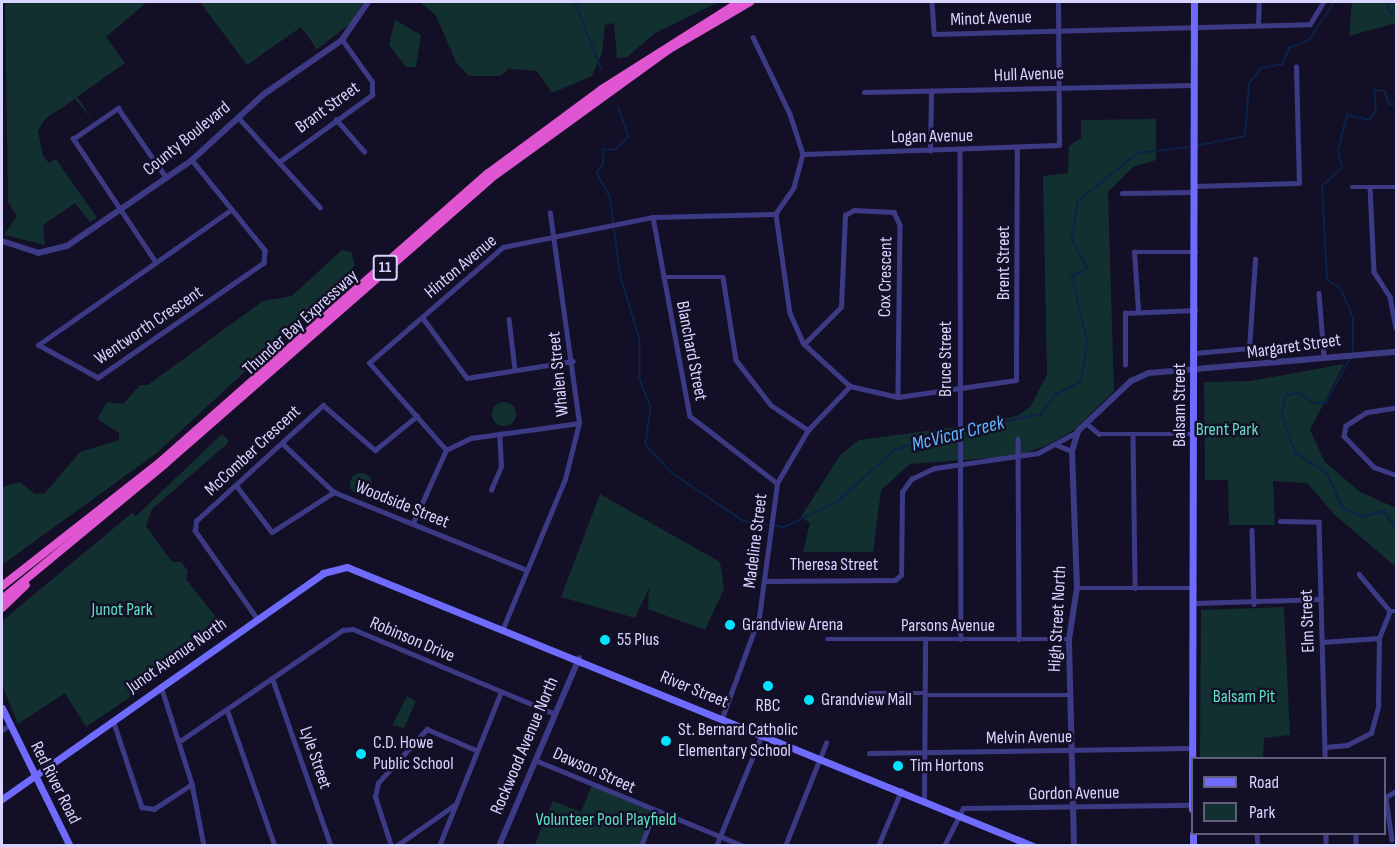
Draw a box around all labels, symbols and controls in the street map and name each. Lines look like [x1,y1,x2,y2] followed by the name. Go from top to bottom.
[950,7,1032,31] street label: Minot Avenue
[994,63,1064,87] street label: Hull Avenue
[292,78,364,138] street label: Brant Street
[139,97,235,181] street label: County Boulevard
[891,125,973,149] street label: Logan Avenue
[993,226,1015,300] street label: Brent Street
[420,231,502,303] street label: Hinton Avenue
[874,237,898,317] street label: Cox Crescent
[372,255,398,281] road number: 11
[239,266,363,380] street label: Thunder Bay Expressway
[91,282,207,370] street label: Wentworth Crescent
[671,299,711,403] street label: Blanchard Street
[935,321,957,397] street label: Bruce Street
[544,330,574,418] street label: Whalen Street
[1246,330,1342,364] street label: Margaret Street
[1169,363,1191,447] street label: Balsam Street
[201,401,305,501] street label: McComber Crescent
[909,411,1007,457] water label: McVicar Creek
[1196,419,1258,441] park label: Brent Park
[352,476,452,534] street label: Woodside Street
[739,492,773,590] street label: Madeline Street
[790,554,878,576] street label: Theresa Street
[1044,565,1072,673] street label: High Street North
[1296,589,1320,653] street label: Elm Street
[91,599,153,621] park label: Junot Park
[366,612,458,668] street label: Robinson Drive
[123,614,231,698] street label: Junot Avenue North
[742,614,843,636] place label: Grandview Arena
[901,615,995,637] street label: Parsons Avenue
[723,618,737,632] marker: Grandview Arena
[617,629,659,651] place label: 55 Plus
[598,633,612,647] marker: 55 Plus
[657,667,731,713] street label: River Street
[486,674,564,818] street label: Rockwood Avenue North
[761,679,775,693] marker: RBC
[1213,686,1275,708] park label: Balsam Pit
[821,689,912,711] place label: Grandview Mall
[802,693,816,707] marker: Grandview Mall
[755,695,781,717] place label: RBC
[678,720,798,762] place label: St. Bernard Catholic Elementary School
[294,724,336,792] street label: Lyle Street
[986,726,1072,750] street label: Melvin Avenue
[373,733,454,776] place label: C.D. Howe Public School
[659,734,673,748] marker: St. Bernard Catholic Elementary School
[25,738,85,828] street label: Red River Road
[549,743,639,799] street label: Dawson Street
[354,747,368,761] marker: C.D. Howe Public School
[910,755,984,777] place label: Tim Hortons
[1191,757,1386,835] legend
[891,759,905,773] marker: Tim Hortons
[1249,772,1279,793] text: Road
[1028,782,1120,806] street label: Gordon Avenue
[1249,802,1275,823] text: Park
[535,809,677,831] park label: Volunteer Pool Playfield

